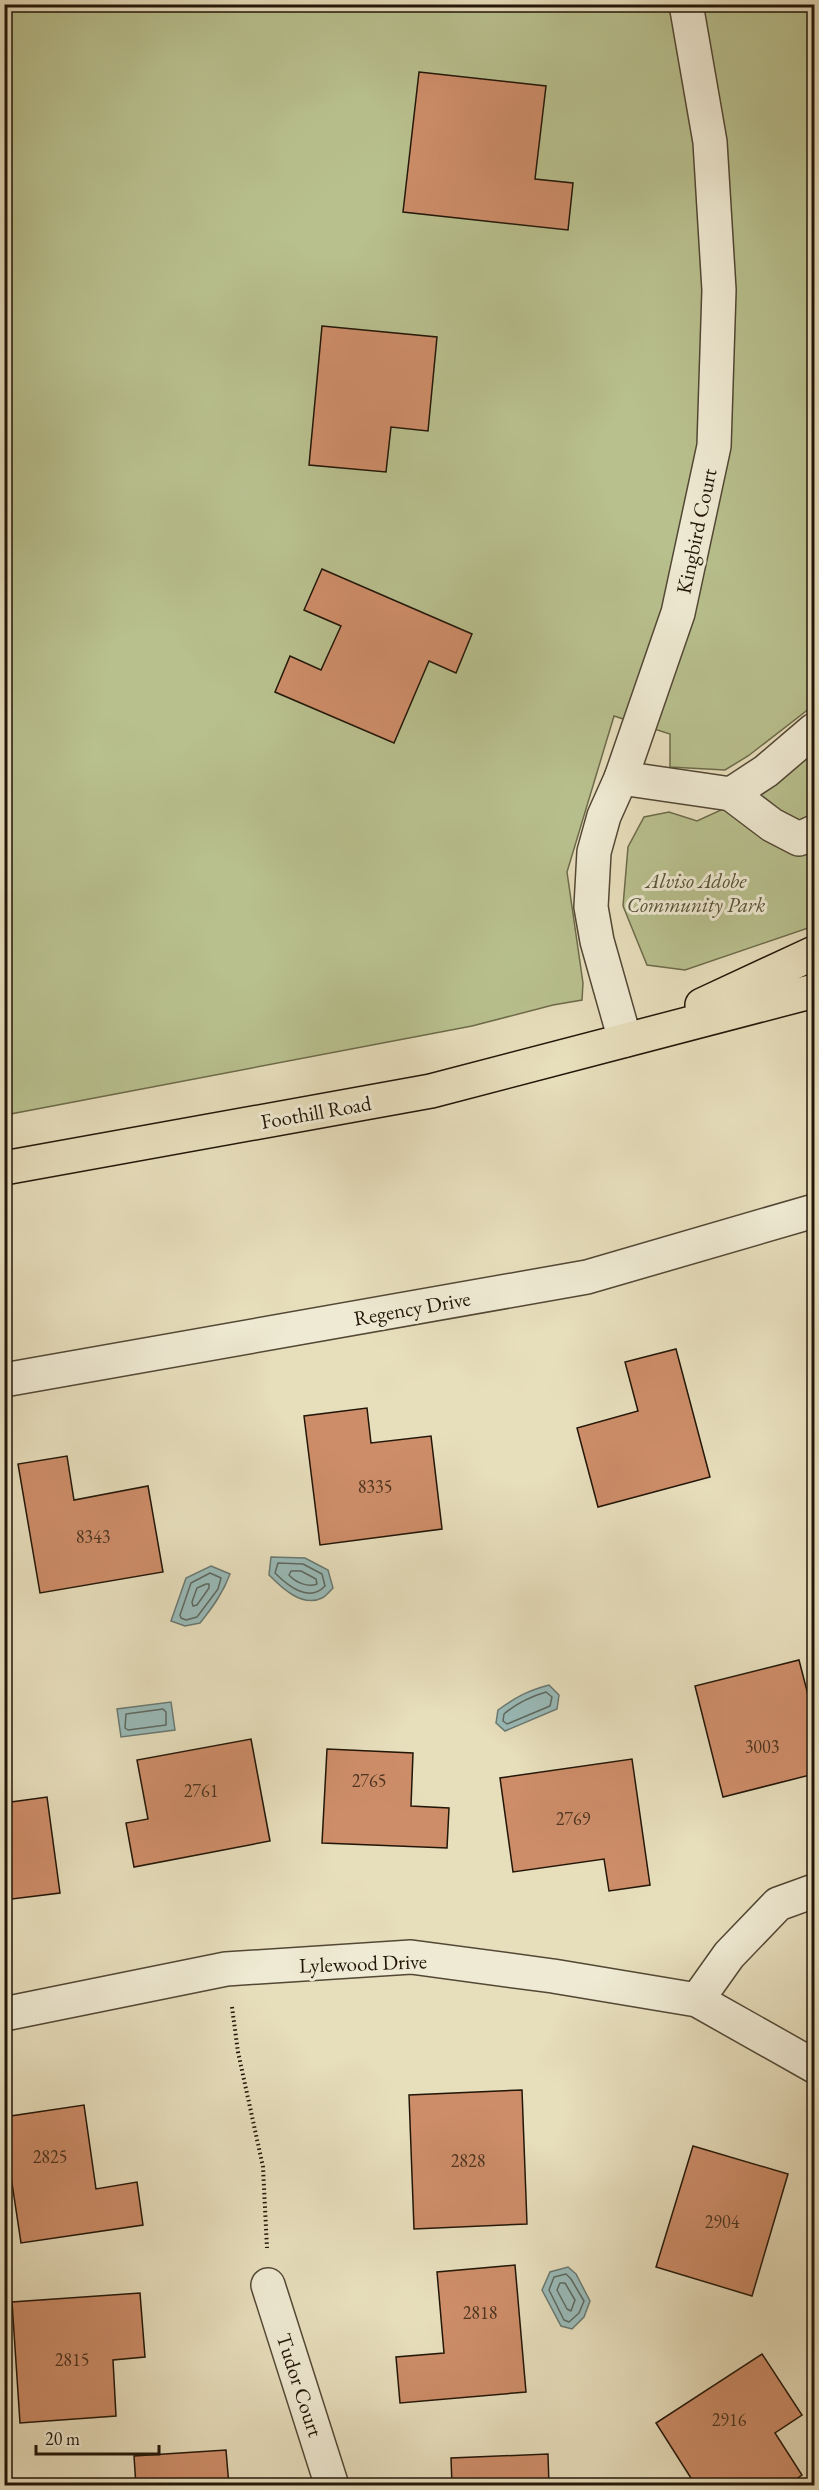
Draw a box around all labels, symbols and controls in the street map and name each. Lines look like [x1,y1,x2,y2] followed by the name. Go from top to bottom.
[670,465,723,596] street label: Kingbird Court
[627,867,766,918] park label: Alviso Adobe Community Park
[259,1089,374,1135] street label: Foothill Road
[352,1284,472,1332] street label: Regency Drive
[358,1475,392,1498] house number: 8335
[76,1525,110,1548] house number: 8343
[745,1735,779,1758] house number: 3003
[352,1769,386,1792] house number: 2765
[184,1779,218,1802] house number: 2761
[556,1807,591,1830] house number: 2769
[299,1947,427,1979] street label: Lylewood Drive
[33,2145,67,2168] house number: 2825
[451,2149,485,2172] house number: 2828
[705,2210,740,2233] house number: 2904
[463,2301,497,2324] house number: 2818
[271,2330,330,2441] street label: Tudor Court
[55,2348,89,2371] house number: 2815
[712,2408,747,2431] house number: 2916
[36,2418,159,2456] scale bar
[45,2427,80,2450] text: 20 m

